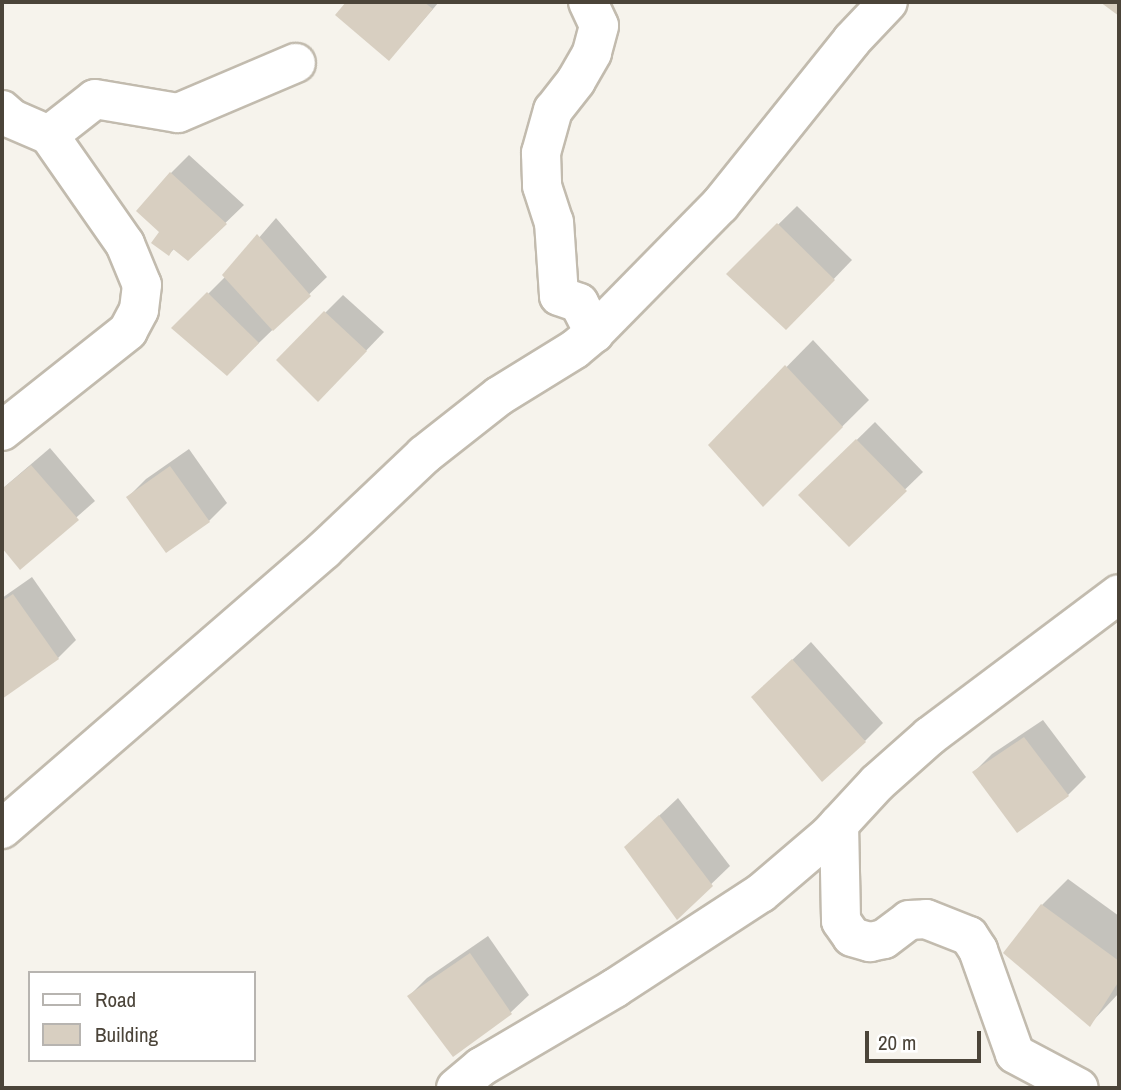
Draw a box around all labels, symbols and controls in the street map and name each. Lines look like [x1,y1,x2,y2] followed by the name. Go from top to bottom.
[28,971,256,1062] legend
[95,985,136,1014] text: Road
[869,1016,984,1060] scale bar
[95,1020,158,1049] text: Building
[878,1028,916,1057] text: 20 m

